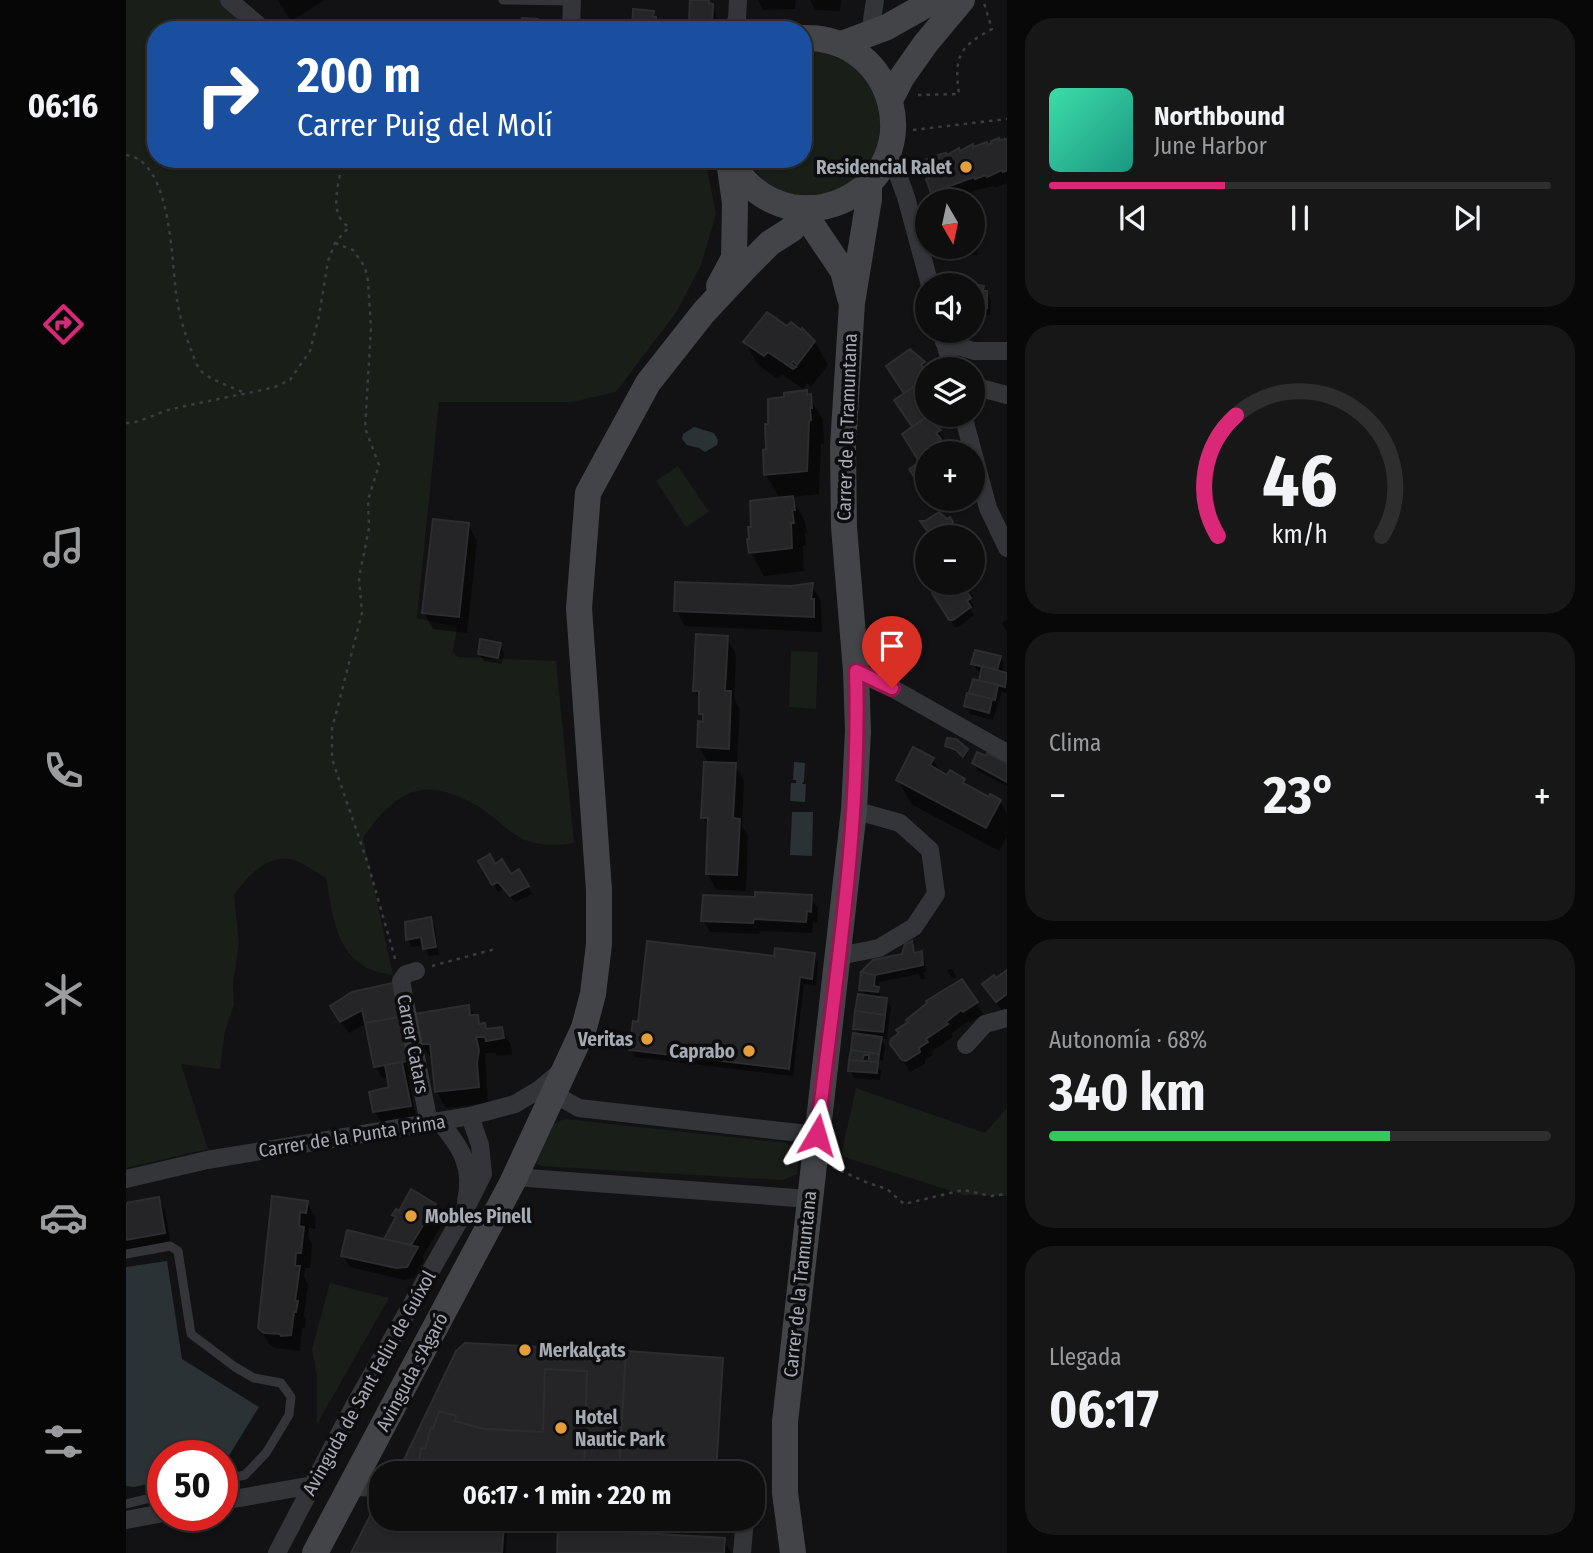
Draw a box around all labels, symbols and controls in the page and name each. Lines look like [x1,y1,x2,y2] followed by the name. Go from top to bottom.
[297,46,421,105] text: 200 m
[182,49,273,140] icon: right
[28,87,98,125] text: 06:16
[1154,101,1285,132] text: Northbound
[297,106,553,144] text: Carrer Puig del Molí
[1154,132,1267,160] text: June Harbor
[816,156,952,179] place label: Residencial Ralet
[958,159,974,175] marker: Residencial Ralet
[915,189,985,259] north arrow
[915,189,985,595] map controls
[1114,199,1152,237] icon: previous
[1281,199,1319,237] icon: pause
[1448,199,1486,237] icon: next
[915,273,985,343] button: sound
[39,300,88,349] icon: directions
[832,333,862,521] street label: Carrer de la Tramuntana
[915,357,985,427] button: layers
[1262,438,1338,525] text: 46
[915,441,985,511] button: +
[1272,519,1328,549] text: km/h
[39,523,88,572] icon: music
[915,525,985,595] button: −
[862,616,922,688] pin
[873,627,911,665] icon: arrive
[1049,729,1101,757] text: Clima
[39,746,88,795] icon: phone
[1263,764,1336,827] text: 23°
[1049,773,1066,819] text: −
[1534,773,1551,819] text: +
[39,970,88,1019] icon: climate
[392,992,434,1096] street label: Carrer Catars
[1049,1026,1207,1054] text: Autonomía · 68%
[577,1028,634,1051] place label: Veritas
[639,1031,655,1047] marker: Veritas
[669,1040,735,1063] place label: Caprabo
[741,1043,757,1059] marker: Caprabo
[1049,1061,1206,1124] text: 340 km
[780,1098,854,1172] position arrow
[257,1110,447,1162] street label: Carrer de la Punta Prima
[779,1190,821,1378] street label: Carrer de la Tramuntana
[39,1193,88,1242] icon: car
[425,1205,532,1228] place label: Mobles Pinell
[403,1208,419,1224] marker: Mobles Pinell
[298,1267,440,1499] street label: Avinguda de Sant Feliu de Guíxol
[371,1309,453,1435] street label: Avinguda s'Agaró
[539,1339,626,1362] place label: Merkalçats
[517,1342,533,1358] marker: Merkalçats
[1049,1343,1121,1371] text: Llegada
[1049,1378,1159,1441] text: 06:17
[575,1406,665,1451] place label: Hotel Nautic Park
[39,1417,88,1466] icon: filters
[553,1420,569,1436] marker: Hotel Nautic Park
[147,1440,238,1531] speed limit sign: 50
[463,1480,671,1511] text: 06:17 · 1 min · 220 m

